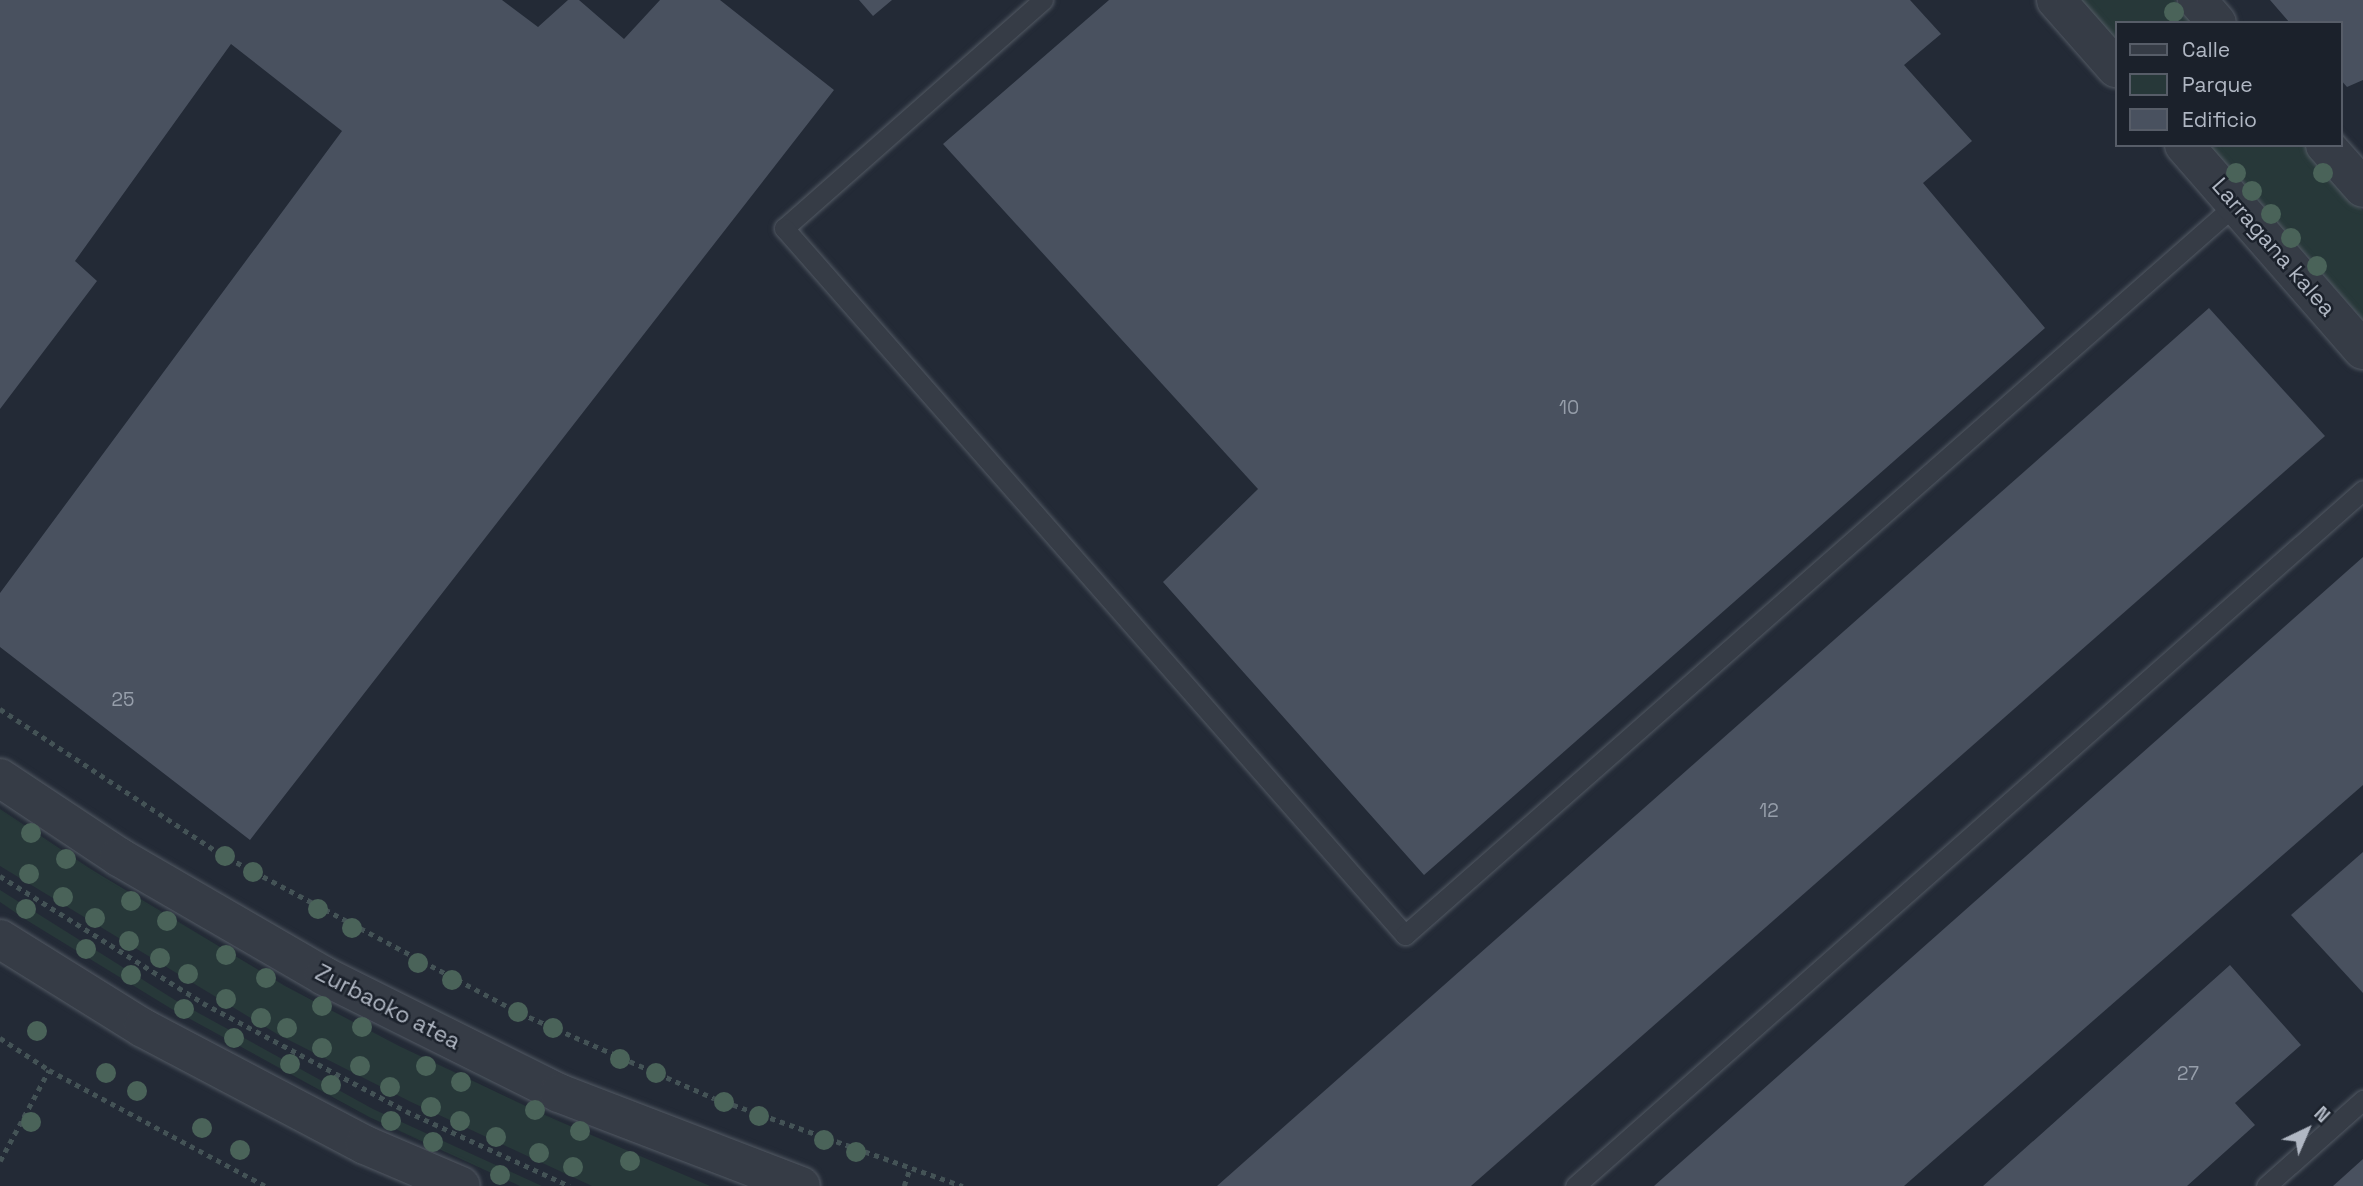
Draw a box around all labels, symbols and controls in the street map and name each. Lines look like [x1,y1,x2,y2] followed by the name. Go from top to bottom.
[2114,21,2342,147] legend
[2182,36,2230,63] text: Calle
[2182,71,2253,98] text: Parque
[2182,106,2257,133] text: Edificio
[2206,172,2342,322] street label: Larragana kalea
[1559,397,1579,419] house number: 10
[112,689,134,711] house number: 25
[1759,800,1779,822] house number: 12
[311,959,465,1055] street label: Zurbaoko atea
[2177,1063,2199,1085] house number: 27
[2272,1095,2342,1165] north arrow
[2309,1101,2335,1128] text: N

